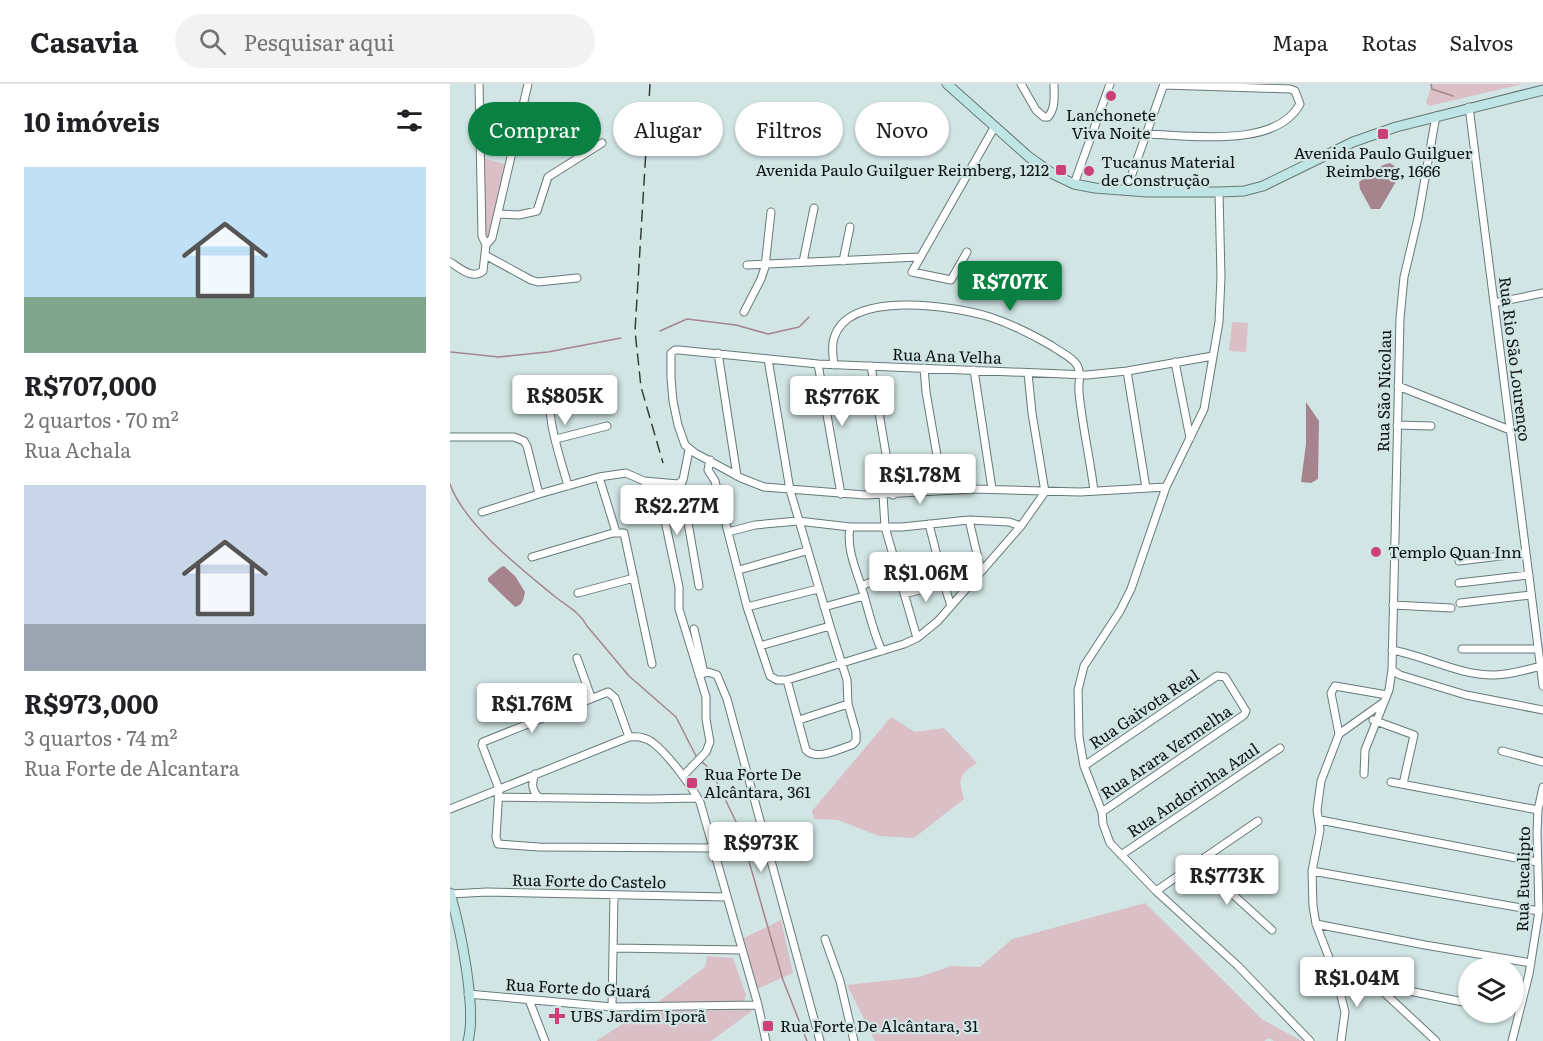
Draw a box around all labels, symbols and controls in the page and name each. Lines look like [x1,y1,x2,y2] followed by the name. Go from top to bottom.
[175,14,595,68] search box
[30,20,139,62] text: Casavia
[196,25,229,58] icon: search
[244,25,394,58] text: Pesquisar aqui
[1272,26,1328,57] text: Mapa
[1361,26,1417,57] text: Rotas
[1450,26,1513,57] text: Salvos
[1104,89,1118,103] marker: Lanchonete Viva Noite
[24,101,160,140] text: 10 imóveis
[468,102,601,156] chip: Comprar
[613,102,723,156] chip: Alugar
[735,102,843,156] chip: Filtros
[855,102,949,156] chip: Novo
[1066,102,1156,144] place label: Lanchonete Viva Noite
[393,104,426,137] icon: filters
[1376,127,1390,141] marker: Avenida Paulo Guilguer Reimberg, 1666
[1294,140,1473,182] place label: Avenida Paulo Guilguer Reimberg, 1666
[1101,149,1235,191] place label: Tucanus Material de Construção
[755,157,1049,181] place label: Avenida Paulo Guilguer Reimberg, 1212
[1054,163,1068,177] marker: Avenida Paulo Guilguer Reimberg, 1212
[1082,164,1096,178] marker: Tucanus Material de Construção
[171,206,279,314] icon: home
[961,261,1059,312] pin: R$707K
[972,265,1048,295] text: R$707K
[1494,275,1538,443] street label: Rua Rio São Lourenço
[1370,330,1396,452] street label: Rua São Nicolau
[892,341,1003,369] street label: Rua Ana Velha
[24,365,157,404] text: R$707,000
[516,375,614,426] pin: R$805K
[793,376,891,427] pin: R$776K
[526,379,604,409] text: R$805K
[804,380,880,410] text: R$776K
[24,404,179,434] text: 2 quartos · 70 m²
[24,434,131,464] text: Rua Achala
[865,454,975,505] pin: R$1.78M
[879,458,961,488] text: R$1.78M
[622,485,732,536] pin: R$2.27M
[634,489,720,519] text: R$2.27M
[171,524,279,632] icon: home
[1388,539,1522,563] place label: Templo Quan Inn
[1369,545,1383,559] marker: Templo Quan Inn
[871,552,981,603] pin: R$1.06M
[883,556,969,586] text: R$1.06M
[1084,662,1203,754] street label: Rua Gaivota Real
[24,683,159,722] text: R$973,000
[477,683,587,734] pin: R$1.76M
[491,687,573,717] text: R$1.76M
[1095,698,1236,804] street label: Rua Arara Vermelha
[24,722,178,752] text: 3 quartos · 74 m²
[1122,736,1263,842] street label: Rua Andorinha Azul
[24,752,239,782] text: Rua Forte de Alcantara
[704,761,811,803] place label: Rua Forte De Alcântara, 361
[685,776,699,790] marker: Rua Forte De Alcântara, 361
[712,822,810,873] pin: R$973K
[723,826,799,856] text: R$973K
[1509,826,1535,932] street label: Rua Eucalipto
[1178,855,1276,906] pin: R$773K
[1189,859,1265,889] text: R$773K
[512,867,666,893] street label: Rua Forte do Castelo
[1302,957,1412,1008] pin: R$1.04M
[1458,957,1524,1023] map controls
[1458,957,1524,1023] button: layers
[1314,961,1400,991] text: R$1.04M
[505,971,652,1003] street label: Rua Forte do Guará
[570,1003,706,1027] place label: UBS Jardim Iporã
[548,1007,566,1025] marker: UBS Jardim Iporã
[780,1013,979,1037] place label: Rua Forte De Alcântara, 31
[761,1019,775,1033] marker: Rua Forte De Alcântara, 31

